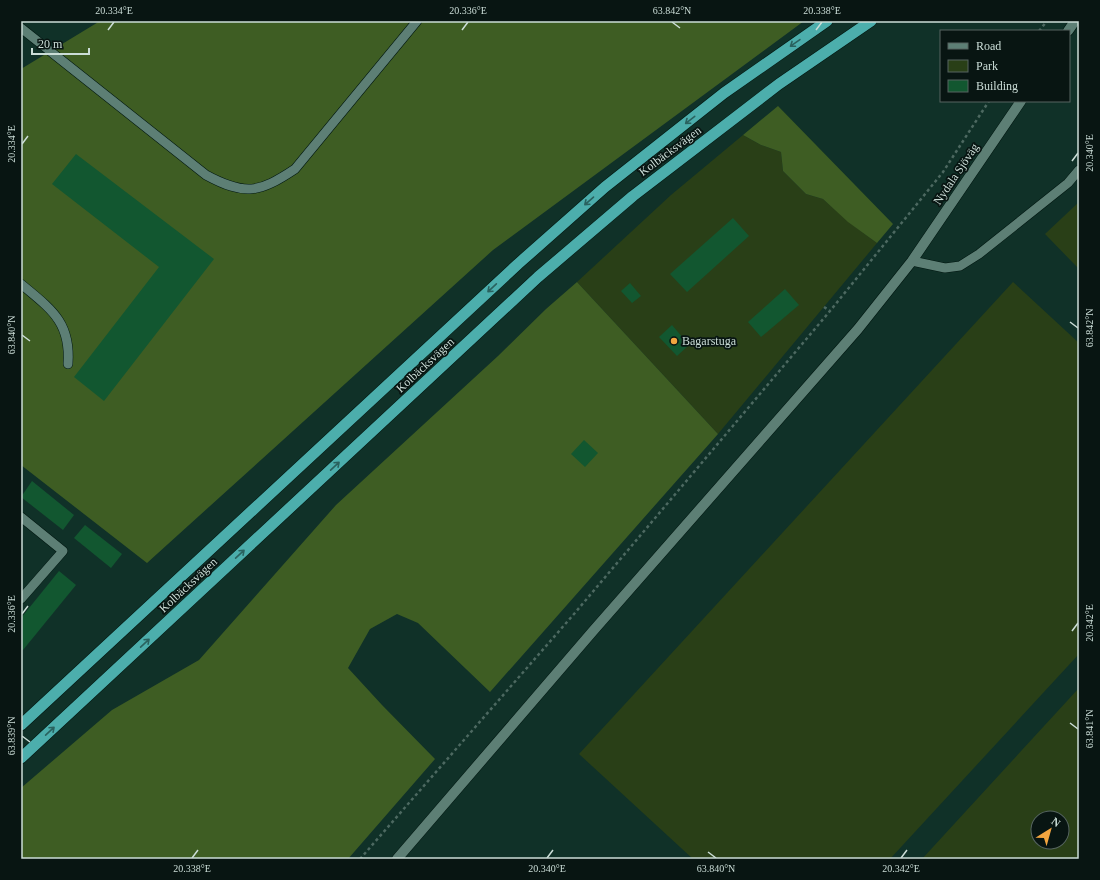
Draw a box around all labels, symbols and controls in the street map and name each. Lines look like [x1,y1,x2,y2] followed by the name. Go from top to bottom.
[95,5,133,16] text: 20.334°E
[449,5,487,16] text: 20.336°E
[653,5,691,16] text: 63.842°N
[803,5,841,16] text: 20.338°E
[32,30,89,56] scale bar
[940,30,1070,102] legend
[38,37,63,51] text: 20 m
[790,39,801,47] one-way arrow
[976,39,1001,53] text: Road
[976,59,998,73] text: Park
[976,79,1018,93] text: Building
[685,115,696,124] one-way arrow
[636,123,704,179] street label: Kolbäcksvägen
[6,125,17,163] text: 20.334°E
[1084,134,1095,172] text: 20.340°E
[930,141,982,207] street label: Nydala Sjöväg
[584,196,594,206] one-way arrow
[487,283,497,292] one-way arrow
[1084,309,1095,347] text: 63.842°N
[6,316,17,354] text: 63.840°N
[682,334,737,348] place label: Bagarstuga
[393,335,457,395] street label: Kolbäcksvägen
[669,336,679,346] marker: Bagarstuga
[330,461,340,470] one-way arrow
[235,549,245,559] one-way arrow
[156,555,220,615] street label: Kolbäcksvägen
[6,595,17,633] text: 20.336°E
[1084,604,1095,642] text: 20.342°E
[140,638,150,647] one-way arrow
[1084,710,1095,748] text: 63.841°N
[6,717,17,755] text: 63.839°N
[45,726,55,736] one-way arrow
[1030,810,1070,850] north arrow
[1049,815,1063,829] text: N
[173,863,211,874] text: 20.338°E
[528,863,566,874] text: 20.340°E
[697,863,735,874] text: 63.840°N
[882,863,920,874] text: 20.342°E

